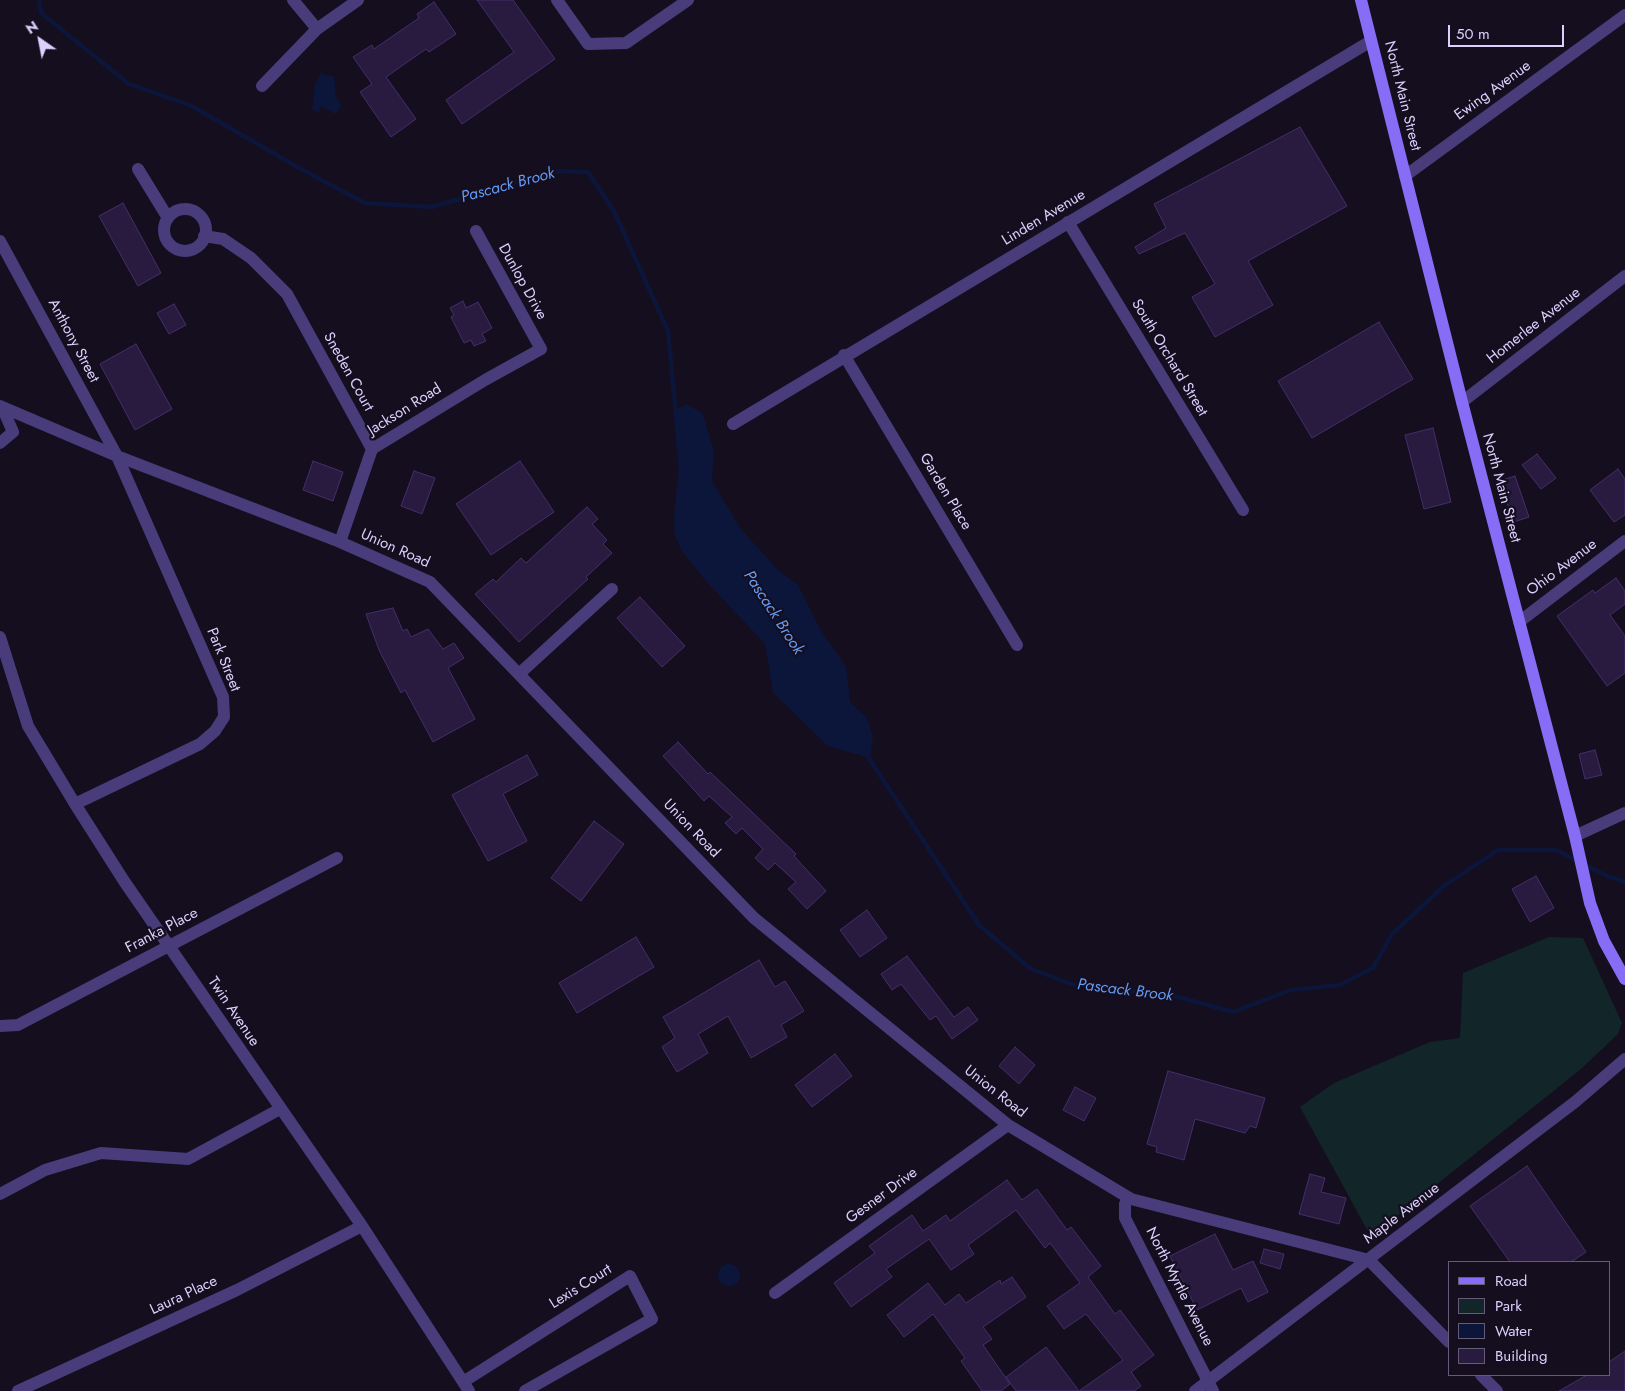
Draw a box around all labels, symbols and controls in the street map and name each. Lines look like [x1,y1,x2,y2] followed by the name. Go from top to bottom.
[15,15,65,65] north arrow
[1450,15,1566,47] scale bar
[22,16,42,39] text: N
[1456,23,1490,45] text: 50 m
[1380,39,1424,153] street label: North Main Street
[1451,57,1535,125] street label: Ewing Avenue
[459,164,557,208] water label: Pascack Brook
[999,186,1089,250] street label: Linden Avenue
[494,241,550,323] street label: Dunlop Drive
[1484,284,1584,368] street label: Homerlee Avenue
[43,296,103,386] street label: Anthony Street
[1127,296,1211,420] street label: South Orchard Street
[319,329,377,415] street label: Sneden Court
[365,380,445,440] street label: Jackson Road
[1478,431,1524,545] street label: North Main Street
[915,450,975,534] street label: Garden Place
[357,526,433,572] street label: Union Road
[1523,536,1601,600] street label: Ohio Avenue
[739,568,807,658] water label: Pascack Brook
[202,626,244,694] street label: Park Street
[659,796,723,862] street label: Union Road
[123,904,201,958] street label: Franka Place
[203,974,263,1050] street label: Twin Avenue
[1076,976,1174,1006] water label: Pascack Brook
[960,1062,1030,1122] street label: Union Road
[843,1164,921,1228] street label: Gesner Drive
[1361,1180,1443,1248] street label: Maple Avenue
[1141,1225,1217,1349] street label: North Myrtle Avenue
[547,1261,615,1313] street label: Lexis Court
[1448,1261,1610,1376] legend
[1495,1270,1527,1292] text: Road
[147,1273,221,1319] street label: Laura Place
[1495,1295,1522,1317] text: Park
[1495,1320,1532,1342] text: Water
[1495,1345,1547,1367] text: Building

